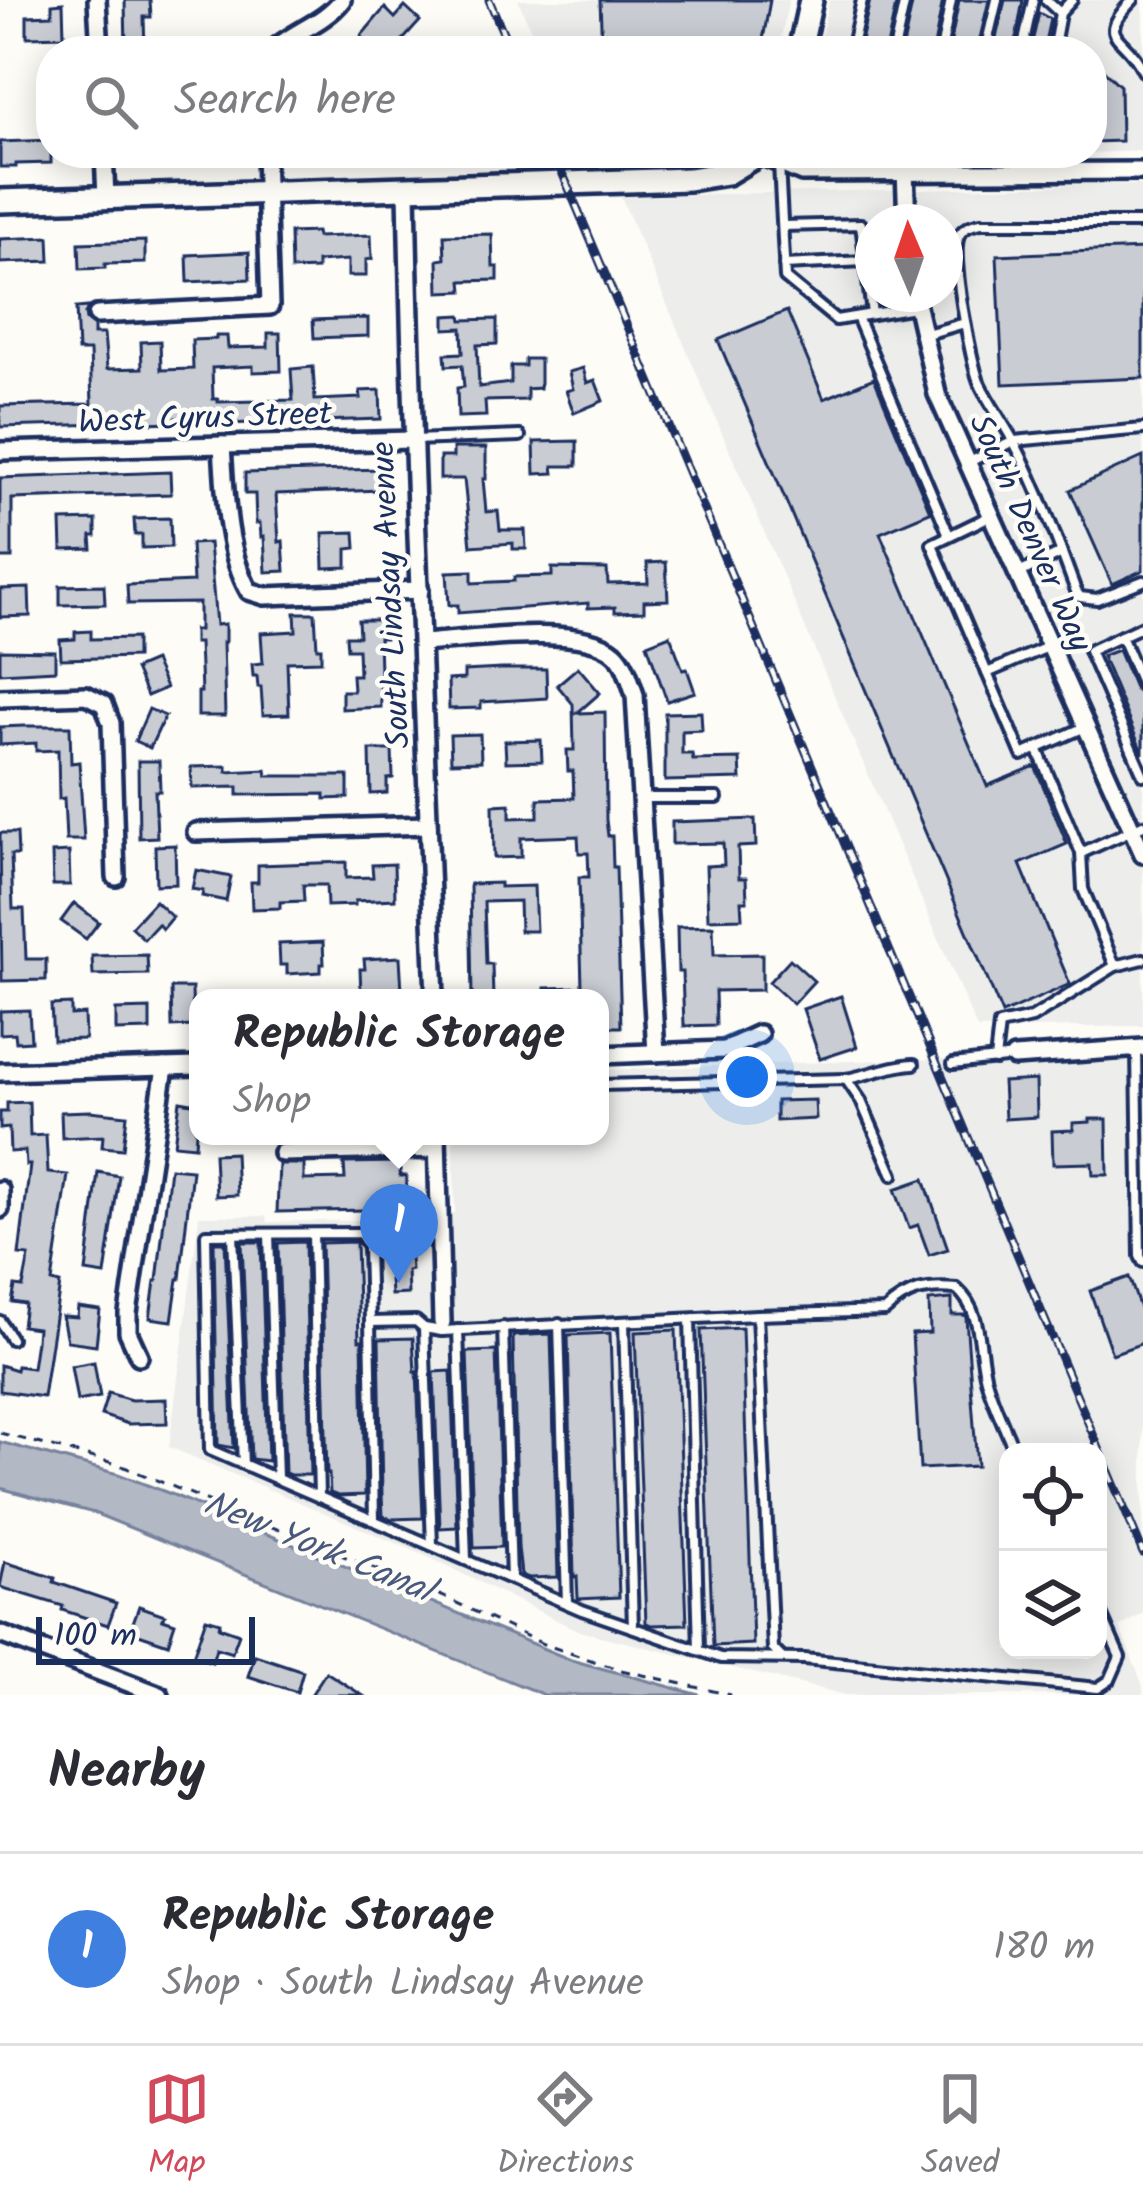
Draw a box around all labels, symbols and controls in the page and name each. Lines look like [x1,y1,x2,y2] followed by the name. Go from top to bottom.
[36,36,1107,168] search box
[174,66,396,138] text: Search here
[78,69,144,135] icon: search
[855,204,963,312] north arrow
[77,389,334,450] street label: West Cyrus Street
[953,406,1105,661] street label: South Denver Way
[358,440,427,750] street label: South Lindsay Avenue
[189,989,609,1145] popup
[233,1000,565,1072] text: Republic Storage
[717,1047,777,1107] your location
[233,1072,311,1134] text: Shop
[360,1184,438,1283] pin: 1
[999,1443,1107,1659] map controls
[999,1443,1107,1551] button: locate
[194,1476,447,1622] water label: New York Canal
[999,1551,1107,1659] button: layers
[36,1611,255,1664] scale bar
[54,1611,137,1664] text: 100 m
[48,1733,205,1814] text: Nearby
[162,1882,494,1954] text: Republic Storage
[81,1918,93,1980] text: 1
[993,1918,1095,1980] text: 180 m
[162,1954,644,2016] text: Shop · South Lindsay Avenue
[144,2066,210,2191] tab: Map
[497,2066,634,2191] tab: Directions
[921,2066,999,2191] tab: Saved

